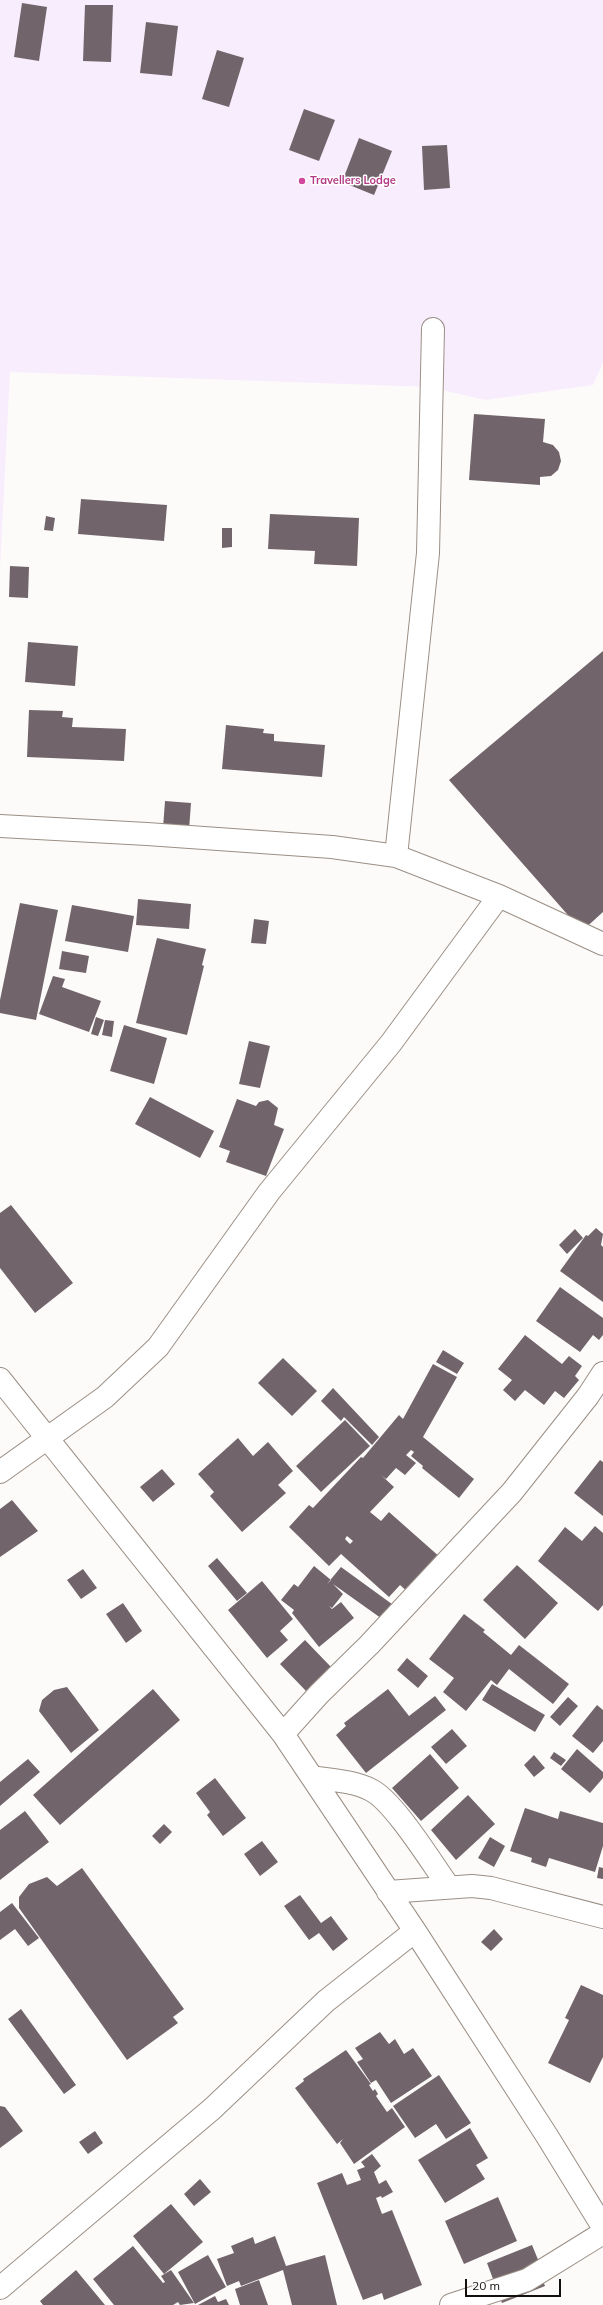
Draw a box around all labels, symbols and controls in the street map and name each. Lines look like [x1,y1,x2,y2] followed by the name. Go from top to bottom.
[310,174,396,188] place label: Travellers Lodge
[297,176,307,186] marker: Travellers Lodge
[467,2271,563,2297] scale bar
[472,2278,500,2293] text: 20 m

